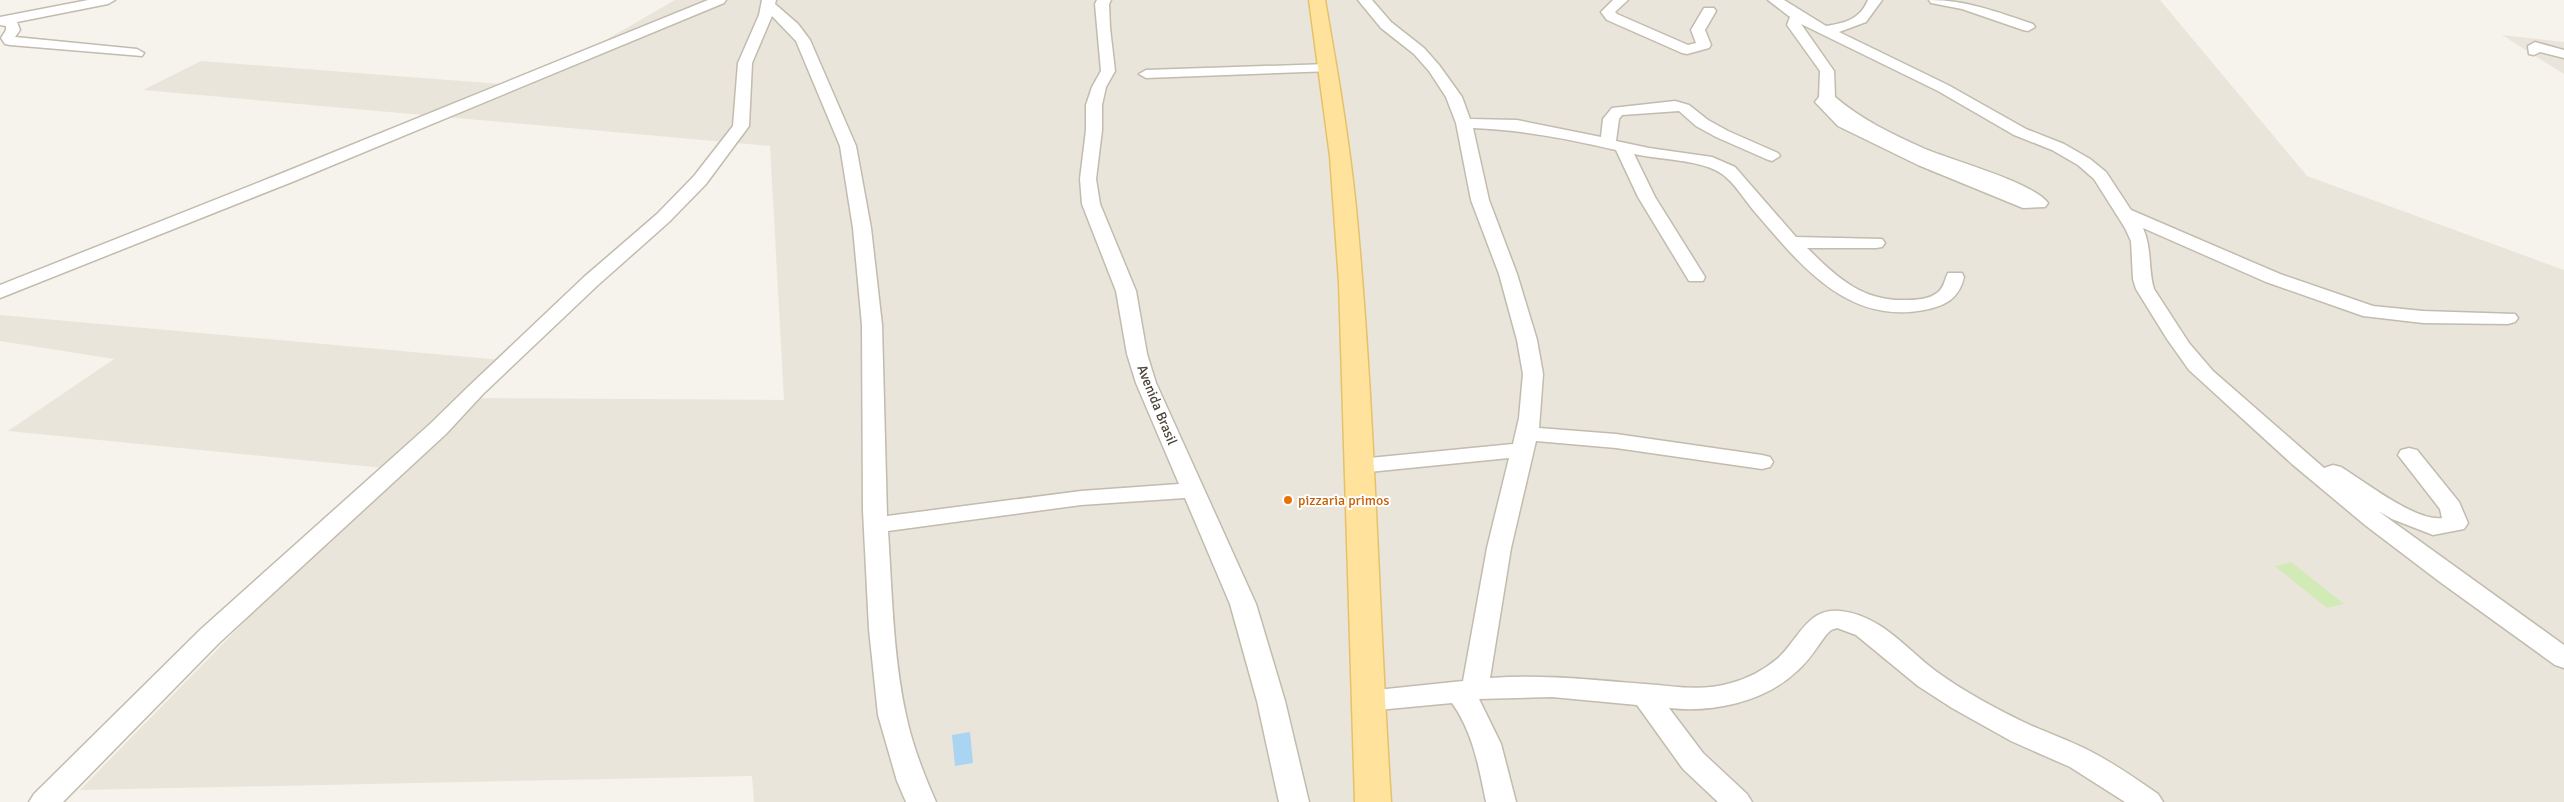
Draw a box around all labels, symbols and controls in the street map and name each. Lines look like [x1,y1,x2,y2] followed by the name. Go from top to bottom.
[1133,362,1181,448] street label: Avenida Brasil
[1298,492,1389,509] place label: pizzaria primos
[1282,494,1294,506] marker: pizzaria primos

